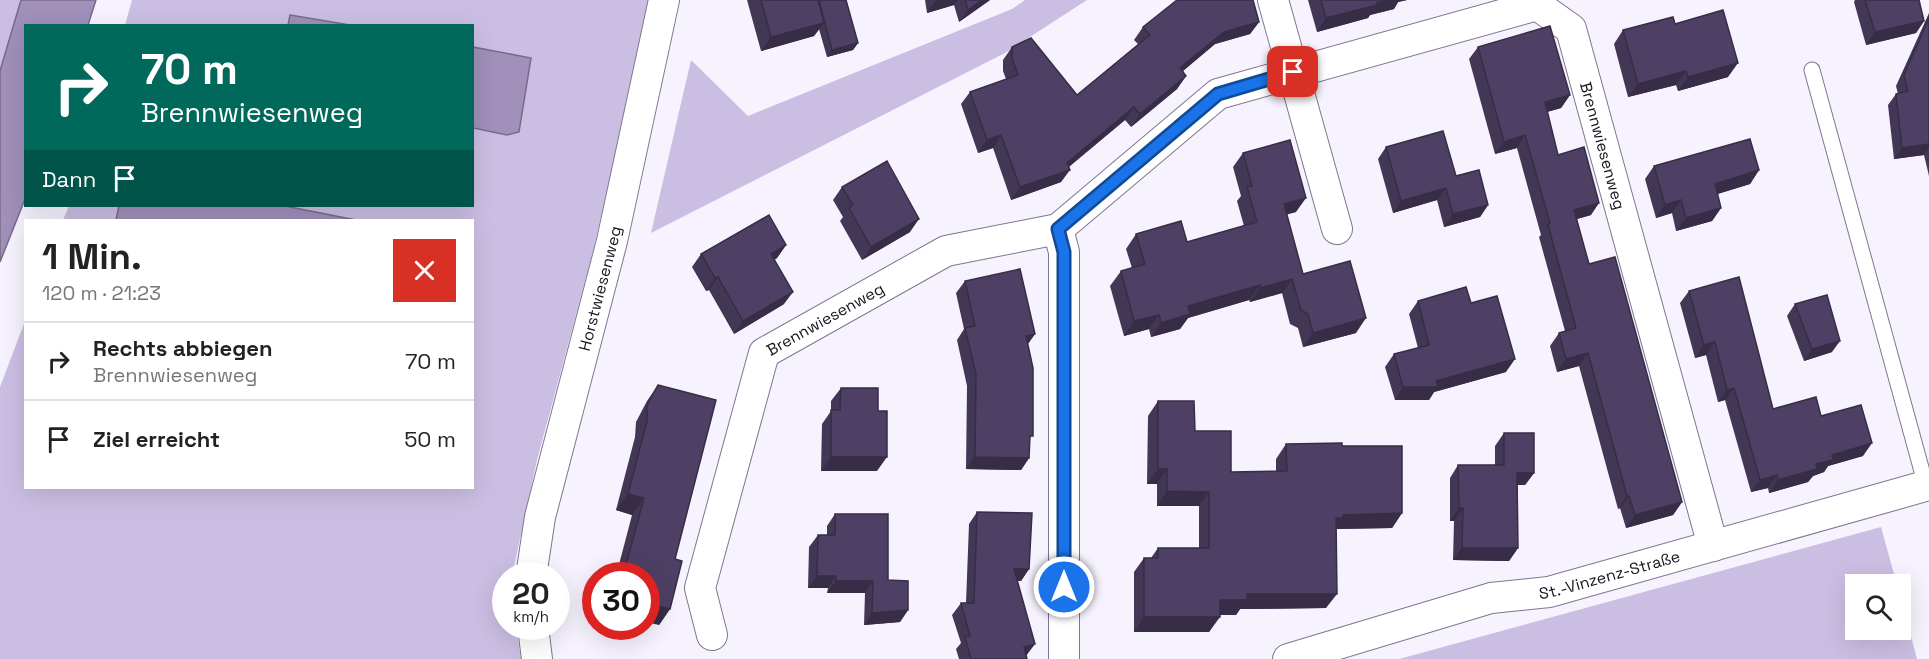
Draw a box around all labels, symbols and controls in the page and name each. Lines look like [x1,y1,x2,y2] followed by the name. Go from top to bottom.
[141,43,238,96] text: 70 m
[1267,46,1318,97] pin
[42,48,120,126] icon: right
[1276,55,1309,88] icon: arrive
[1575,80,1630,212] street label: Brennwiesenweg
[141,95,363,130] text: Brennwiesenweg
[108,162,141,195] icon: arrive
[42,165,96,193] text: Dann
[574,224,626,353] street label: Horstwiesenweg
[42,234,142,280] text: 1 Min.
[393,239,456,302] button: close
[763,278,888,361] street label: Brennwiesenweg
[42,280,161,306] text: 120 m · 21:23
[93,334,273,362] text: Rechts abbiegen
[42,345,75,378] icon: right
[405,347,456,375] text: 70 m
[93,362,257,388] text: Brennwiesenweg
[42,423,75,456] icon: arrive
[93,425,220,453] text: Ziel erreicht
[404,425,456,453] text: 50 m
[1538,546,1682,604] street label: St.-Vinzenz-Straße
[1032,555,1096,619] position arrow
[582,562,660,640] speed limit sign: 30
[512,574,550,613] text: 20
[1845,574,1911,640] map controls
[1845,574,1911,640] button: search
[513,607,549,626] text: km/h

